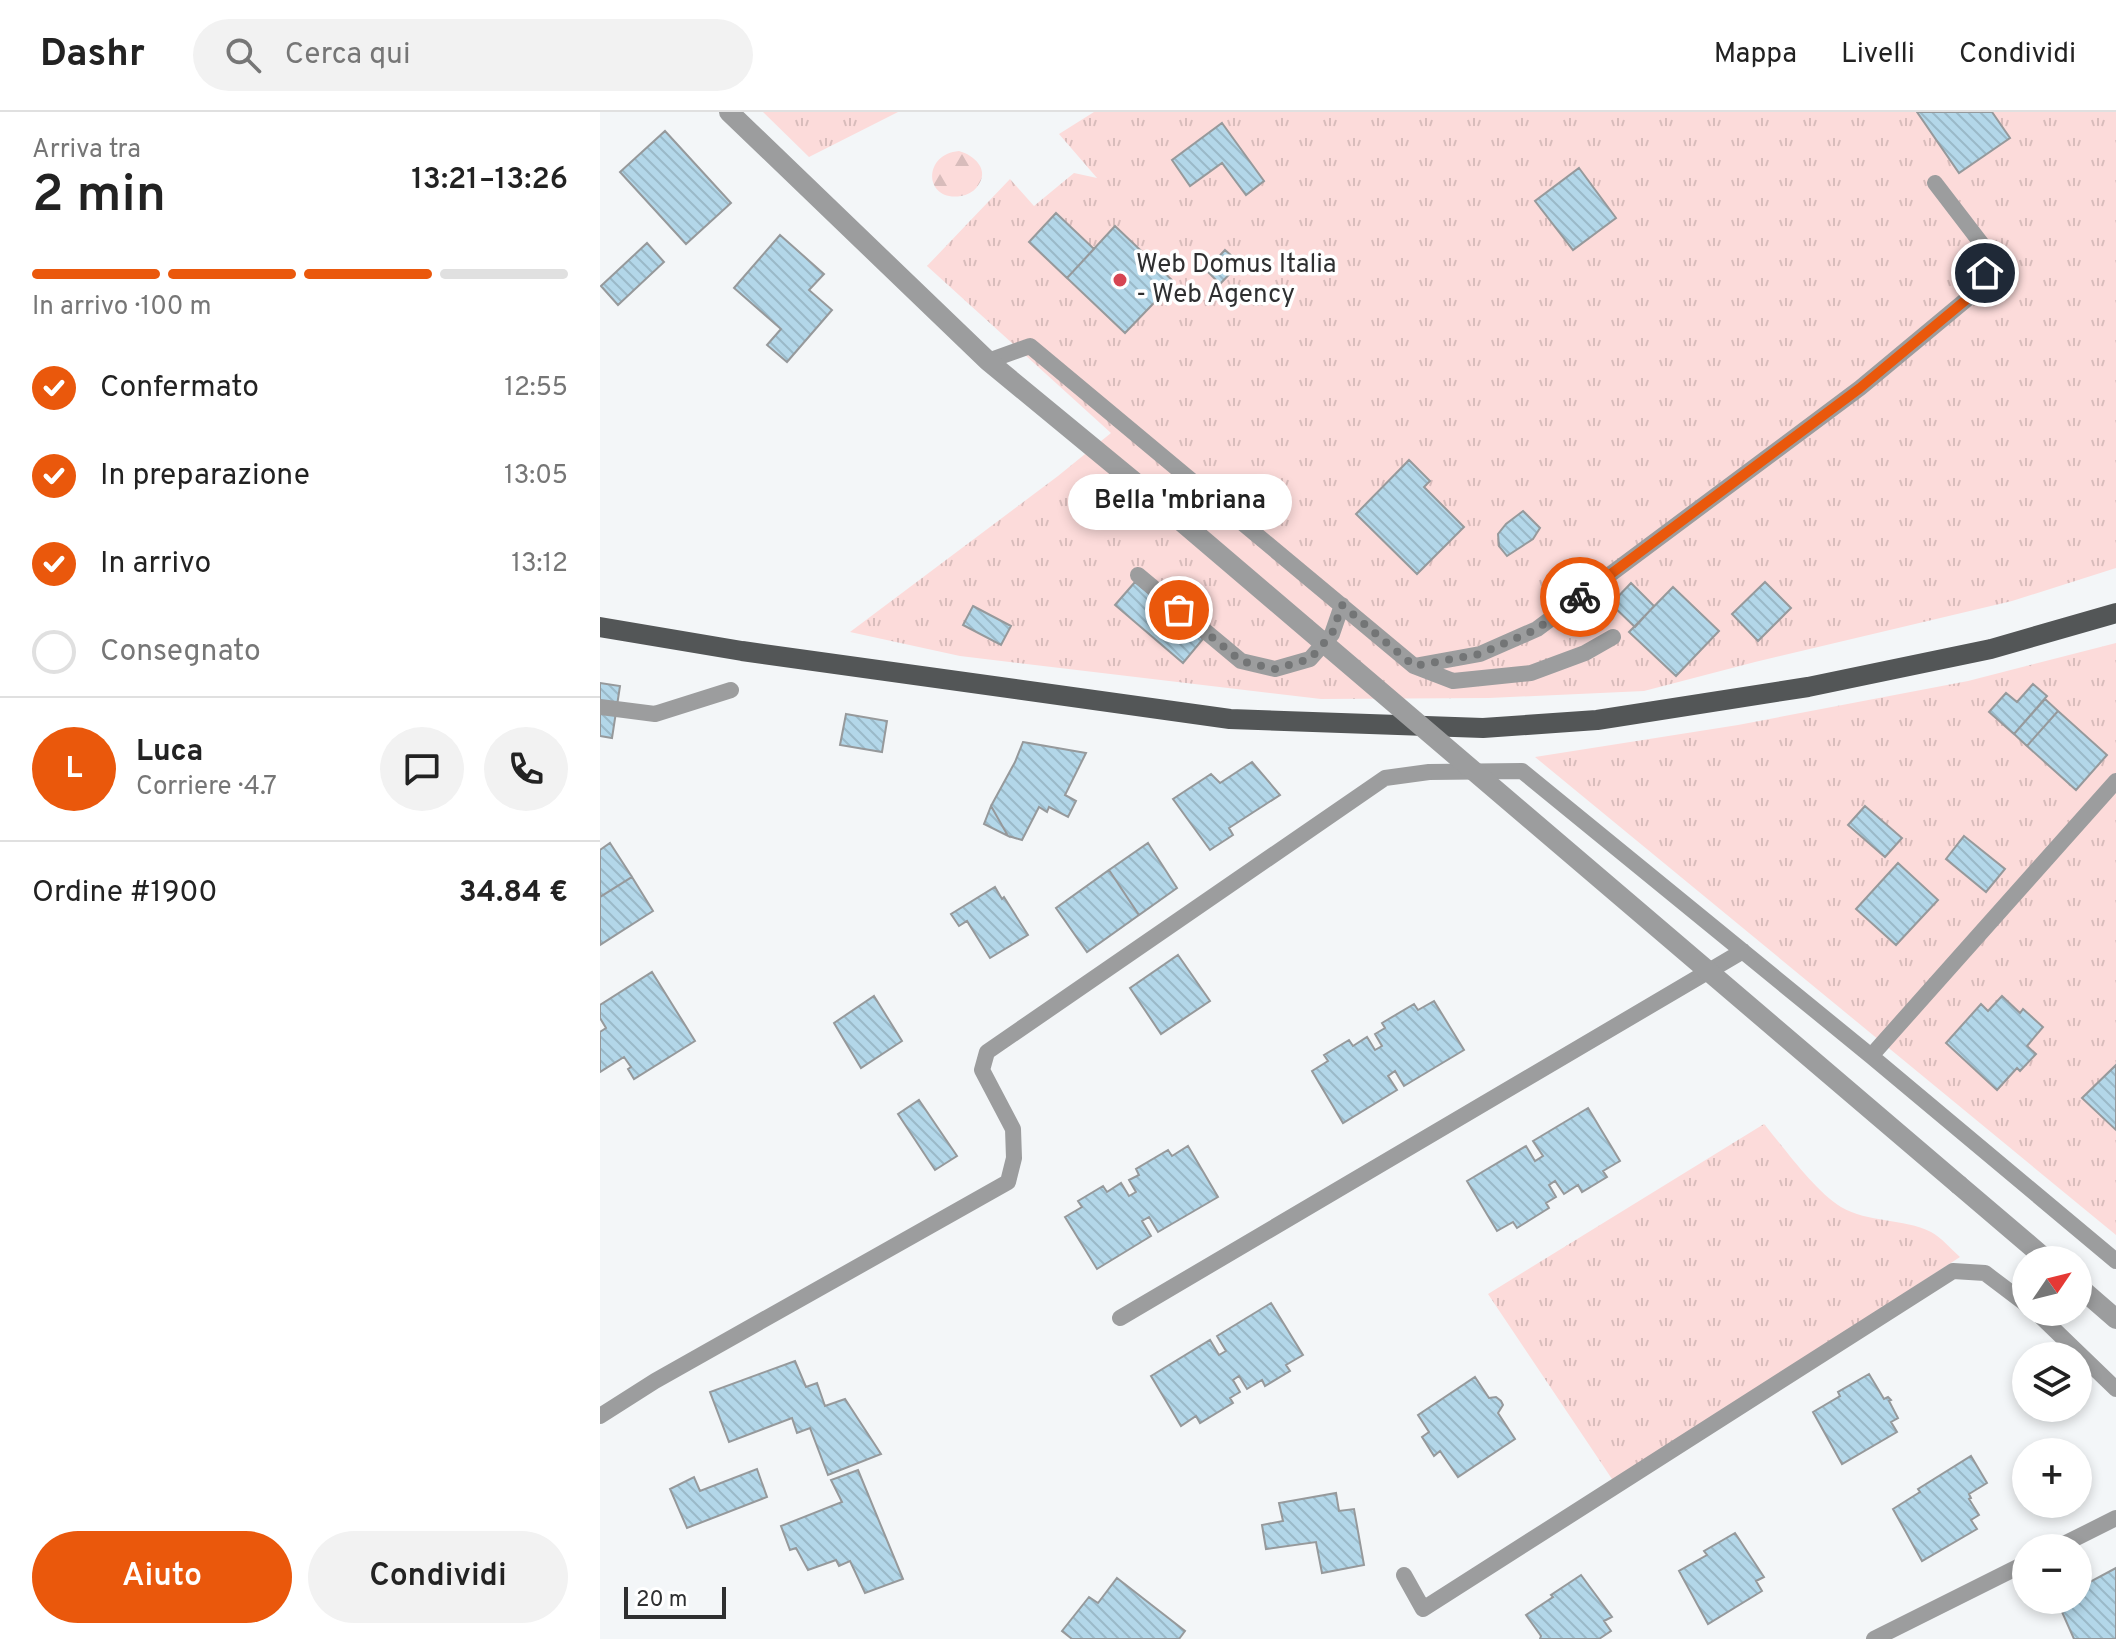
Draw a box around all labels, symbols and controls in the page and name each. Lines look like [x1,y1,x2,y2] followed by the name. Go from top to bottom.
[193,19,753,91] search box
[40,31,145,80] text: Dashr
[221,33,265,77] icon: search
[285,37,411,74] text: Cerca qui
[1714,37,1797,73] text: Mappa
[1841,37,1915,73] text: Livelli
[1959,37,2076,73] text: Condividi
[32,134,141,167] text: Arriva tra
[411,162,568,199] text: 13:21–13:26
[32,164,166,230] text: 2 min
[1951,239,2019,307] pin
[1136,249,1337,312] place label: Web Domus Italia - Web Agency
[1963,251,2007,295] icon: home
[1111,271,1129,289] marker: Web Domus Italia - Web Agency
[32,291,212,324] text: In arrivo · 100 m
[32,366,76,410] icon: check
[100,370,259,407] text: Confermato
[504,372,568,405] text: 12:55
[32,454,76,498] icon: check
[100,458,310,495] text: In preparazione
[504,460,568,493] text: 13:05
[1067,474,1291,530] callout: Bella 'mbriana
[1094,485,1266,518] text: Bella 'mbriana
[32,542,76,586] icon: check
[100,546,211,583] text: In arrivo
[511,548,568,581] text: 13:12
[1540,557,1620,637] courier
[1558,575,1602,619] icon: bike
[1145,576,1213,644] pin
[1157,588,1201,632] icon: bag
[100,634,261,671] text: Consegnato
[380,727,464,811] button: chat
[484,727,568,811] button: phone
[136,734,203,771] text: Luca
[66,751,82,788] text: L
[136,771,277,804] text: Corriere · 4.7
[32,875,218,912] text: Ordine #1900
[459,875,568,912] text: 34.84 €
[2012,1246,2092,1326] north arrow
[2012,1246,2092,1614] map controls
[2012,1342,2092,1422] button: layers
[2012,1438,2092,1518] button: +
[32,1531,292,1623] button: Aiuto
[308,1531,568,1623] button: Condividi
[2012,1534,2092,1614] button: −
[624,1583,726,1619] scale bar
[636,1587,687,1614] text: 20 m

